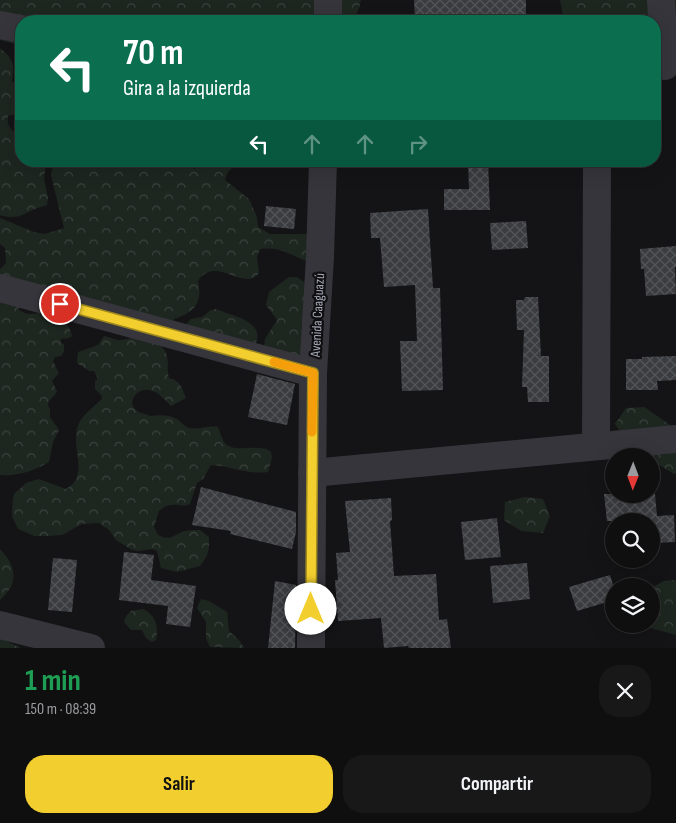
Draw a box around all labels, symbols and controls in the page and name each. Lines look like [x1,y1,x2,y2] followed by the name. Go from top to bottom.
[123,32,183,75] text: 70 m
[40,35,105,100] icon: left
[123,75,251,102] text: Gira a la izquierda
[245,130,273,158] icon: left
[298,130,326,158] icon: ahead
[351,130,379,158] icon: ahead
[404,130,432,158] icon: right
[307,273,328,358] street label: Avenida Caaguazú
[39,283,81,325] pin
[46,290,74,318] icon: arrive
[605,448,660,502] north arrow
[605,448,660,633] map controls
[605,513,660,568] button: search
[605,578,660,633] button: layers
[284,582,336,634] position arrow
[25,663,81,699] text: 1 min
[599,665,651,717] button: close
[25,700,96,719] text: 150 m · 08:39
[25,755,333,813] button: Salir
[343,755,651,813] button: Compartir

